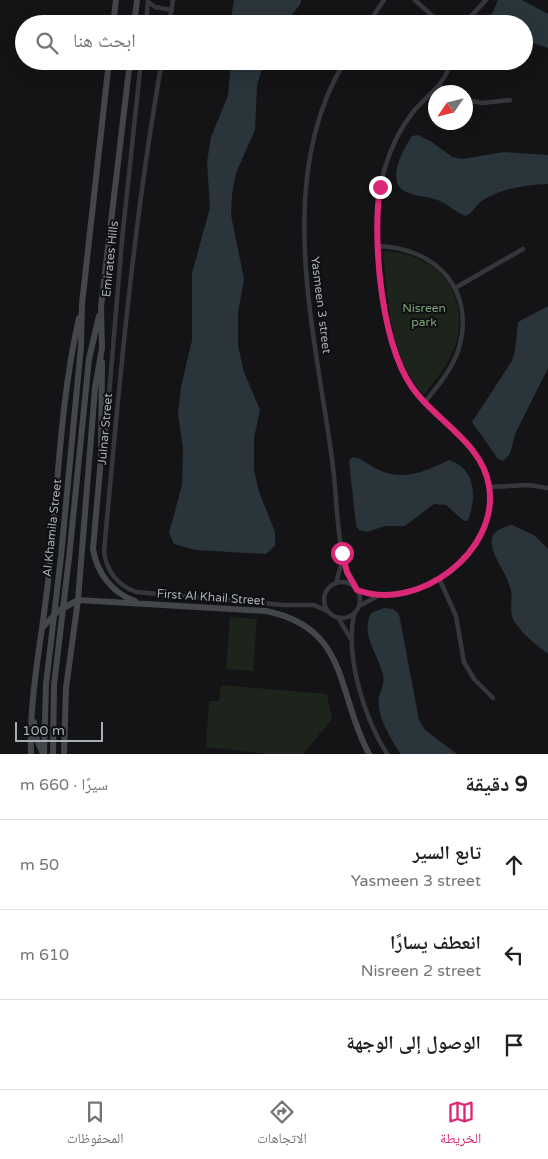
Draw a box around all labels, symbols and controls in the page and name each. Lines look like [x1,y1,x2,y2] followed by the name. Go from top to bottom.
[15,15,533,70] search box
[33,29,61,57] icon: search
[73,30,136,52] text: ابحث هنا
[428,85,473,130] north arrow
[369,176,392,199] route end
[99,220,121,298] street label: Emirates Hills
[308,256,334,355] street label: Yasmeen 3 street
[402,301,446,329] park label: Nisreen park
[95,392,115,465] street label: Julnar Street
[40,478,64,578] street label: Al Khamila Street
[331,542,354,565] route start
[156,586,266,608] street label: First Al Khail Street
[15,719,102,742] scale bar
[22,722,65,739] text: 100 m
[465,772,528,797] text: 9 دقيقة
[20,775,108,795] text: سيرًا · 660 m
[413,842,481,864] text: تابع السير
[500,851,528,879] icon: ahead
[20,855,59,875] text: 50 m
[351,871,481,891] text: Yasmeen 3 street
[390,932,481,954] text: انعطف يسارًا
[500,941,528,969] icon: left
[20,945,69,965] text: 610 m
[361,961,481,981] text: Nisreen 2 street
[500,1031,528,1059] icon: arrive
[346,1032,481,1054] text: الوصول إلى الوجهة
[67,1098,124,1152] tab: المحفوظات
[257,1098,307,1152] tab: الاتجاهات
[440,1098,481,1152] tab: الخريطة

